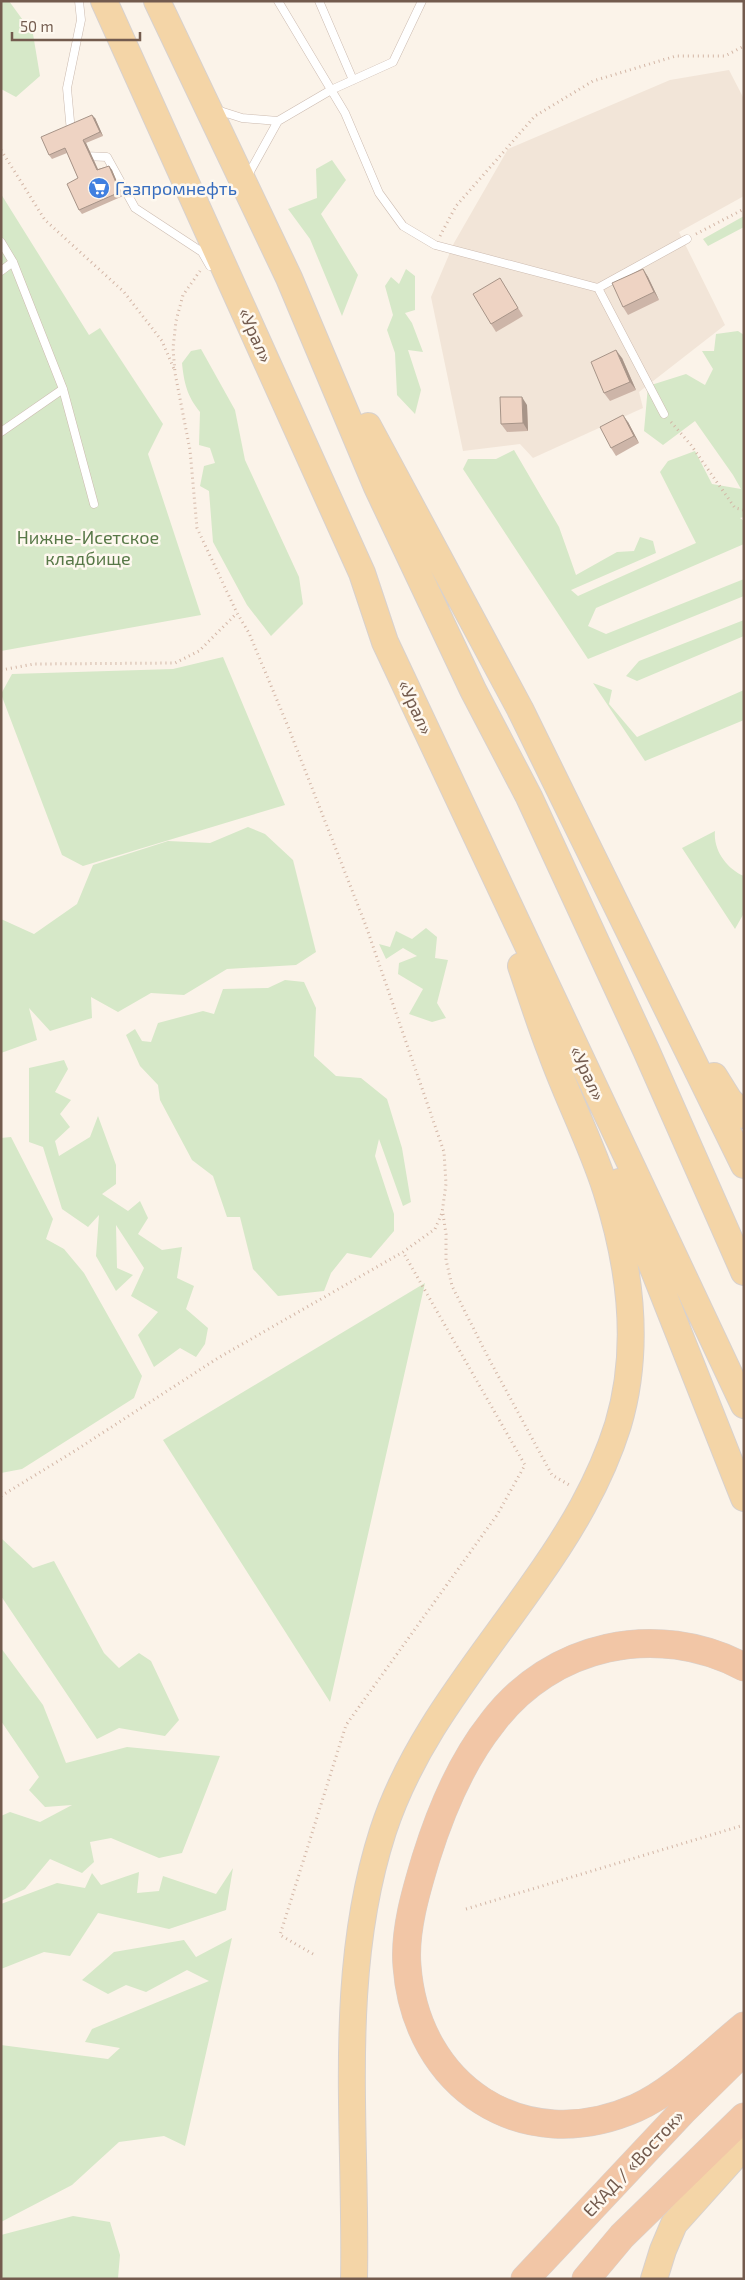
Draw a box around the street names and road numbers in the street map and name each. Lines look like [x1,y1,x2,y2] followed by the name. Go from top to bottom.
[234,304,278,366] street label: «Урал»
[394,676,438,738] street label: «Урал»
[566,1042,610,1104] street label: «Урал»
[578,2105,688,2221] street label: ЕКАД / «Восток»

